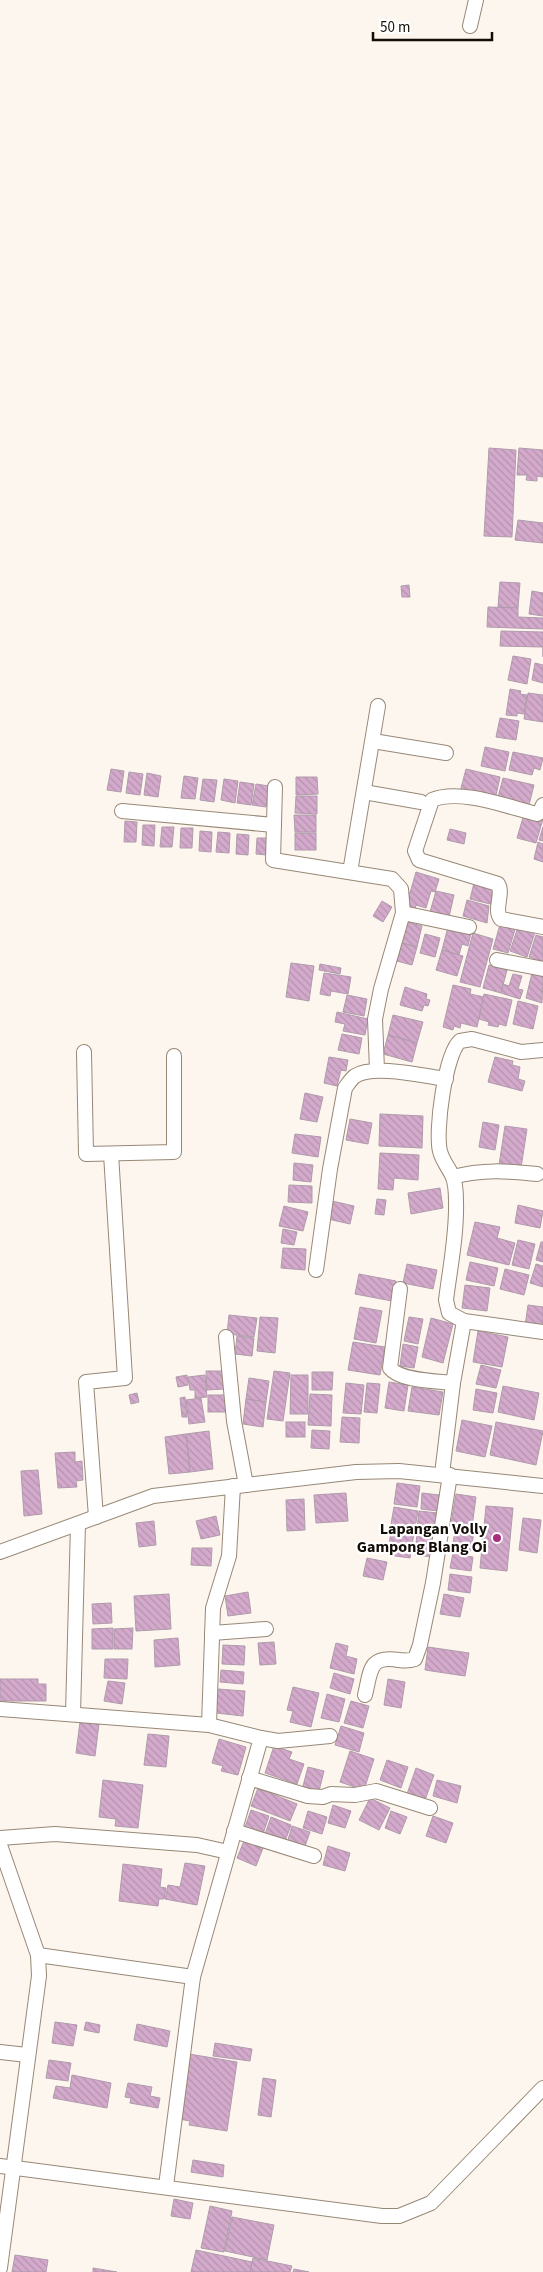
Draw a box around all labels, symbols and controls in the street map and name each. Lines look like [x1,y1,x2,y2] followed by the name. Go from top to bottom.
[373,10,492,42] scale bar
[380,17,410,38] text: 50 m
[357,1518,488,1558] place label: Lapangan Volly Gampong Blang Oi
[491,1532,503,1544] marker: Lapangan Volly Gampong Blang Oi

